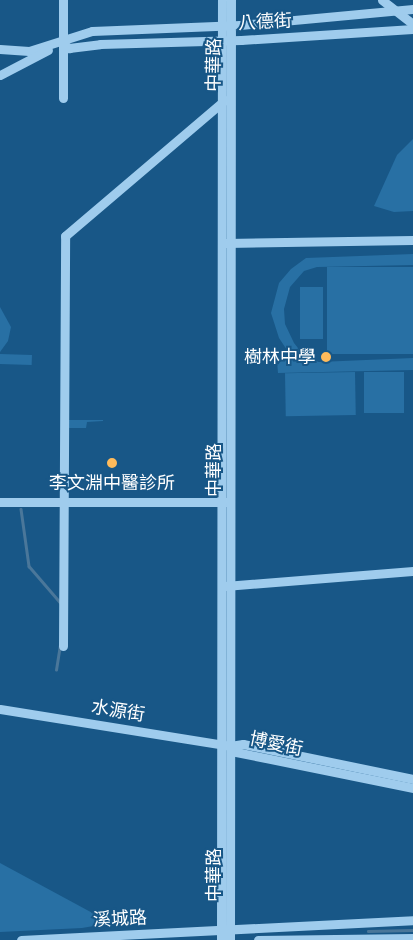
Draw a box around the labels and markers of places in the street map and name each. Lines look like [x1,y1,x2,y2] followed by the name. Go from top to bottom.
[244,346,316,368] place label: 樹林中學
[320,351,332,363] marker: 樹林中學
[105,456,119,470] marker: 李文淵中醫診所
[49,472,175,494] place label: 李文淵中醫診所

